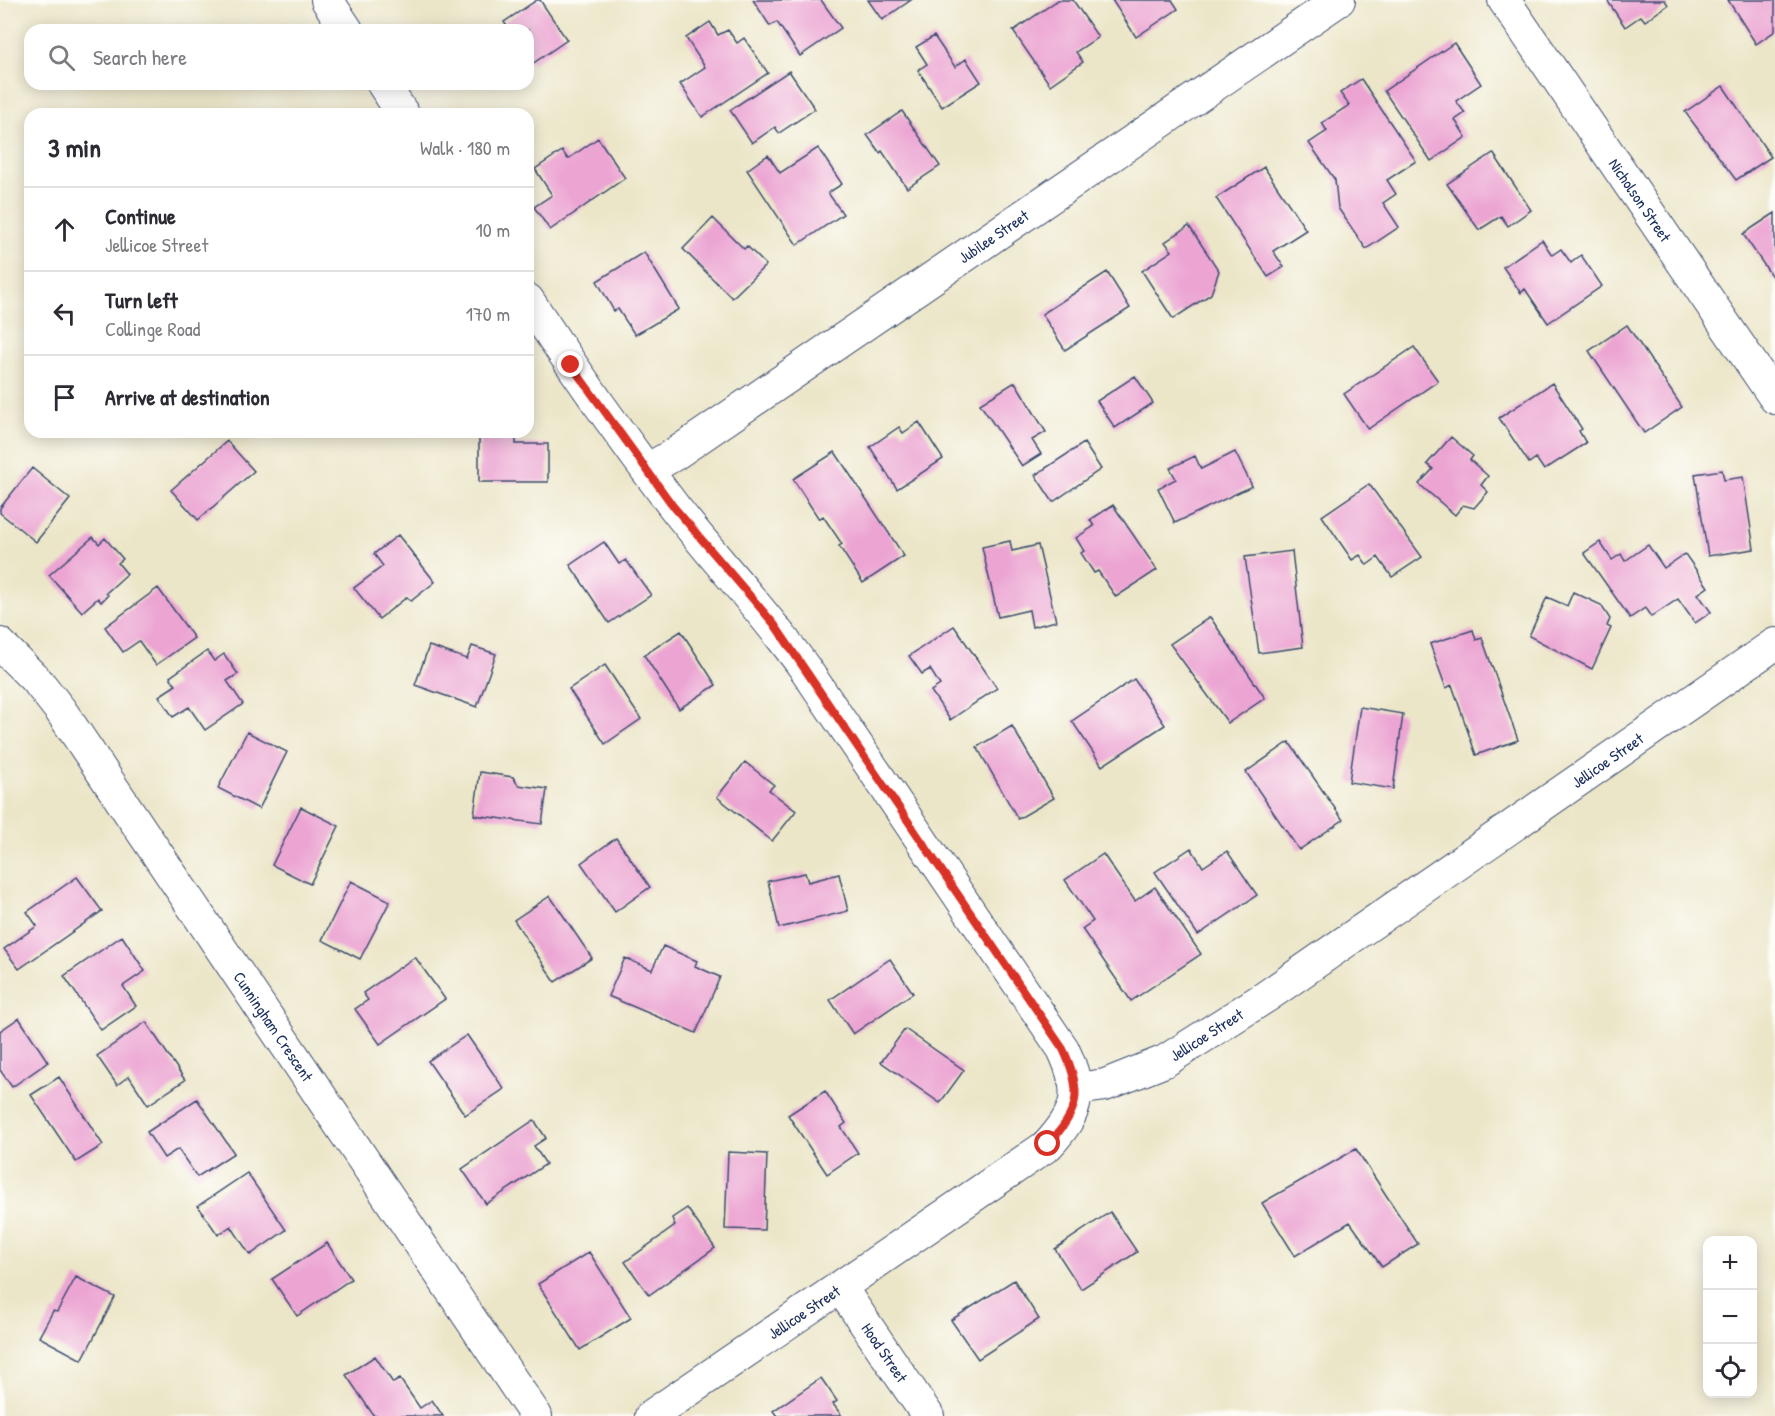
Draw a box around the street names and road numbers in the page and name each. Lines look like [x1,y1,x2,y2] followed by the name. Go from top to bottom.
[1604,154,1677,247] street label: Nicholson Street
[954,204,1033,268] street label: Jubilee Street
[1567,727,1648,793] street label: Jellicoe Street
[229,967,319,1086] street label: Cunningham Crescent
[1166,1003,1248,1066] street label: Jellicoe Street
[764,1279,845,1344] street label: Jellicoe Street
[857,1318,913,1387] street label: Hood Street

